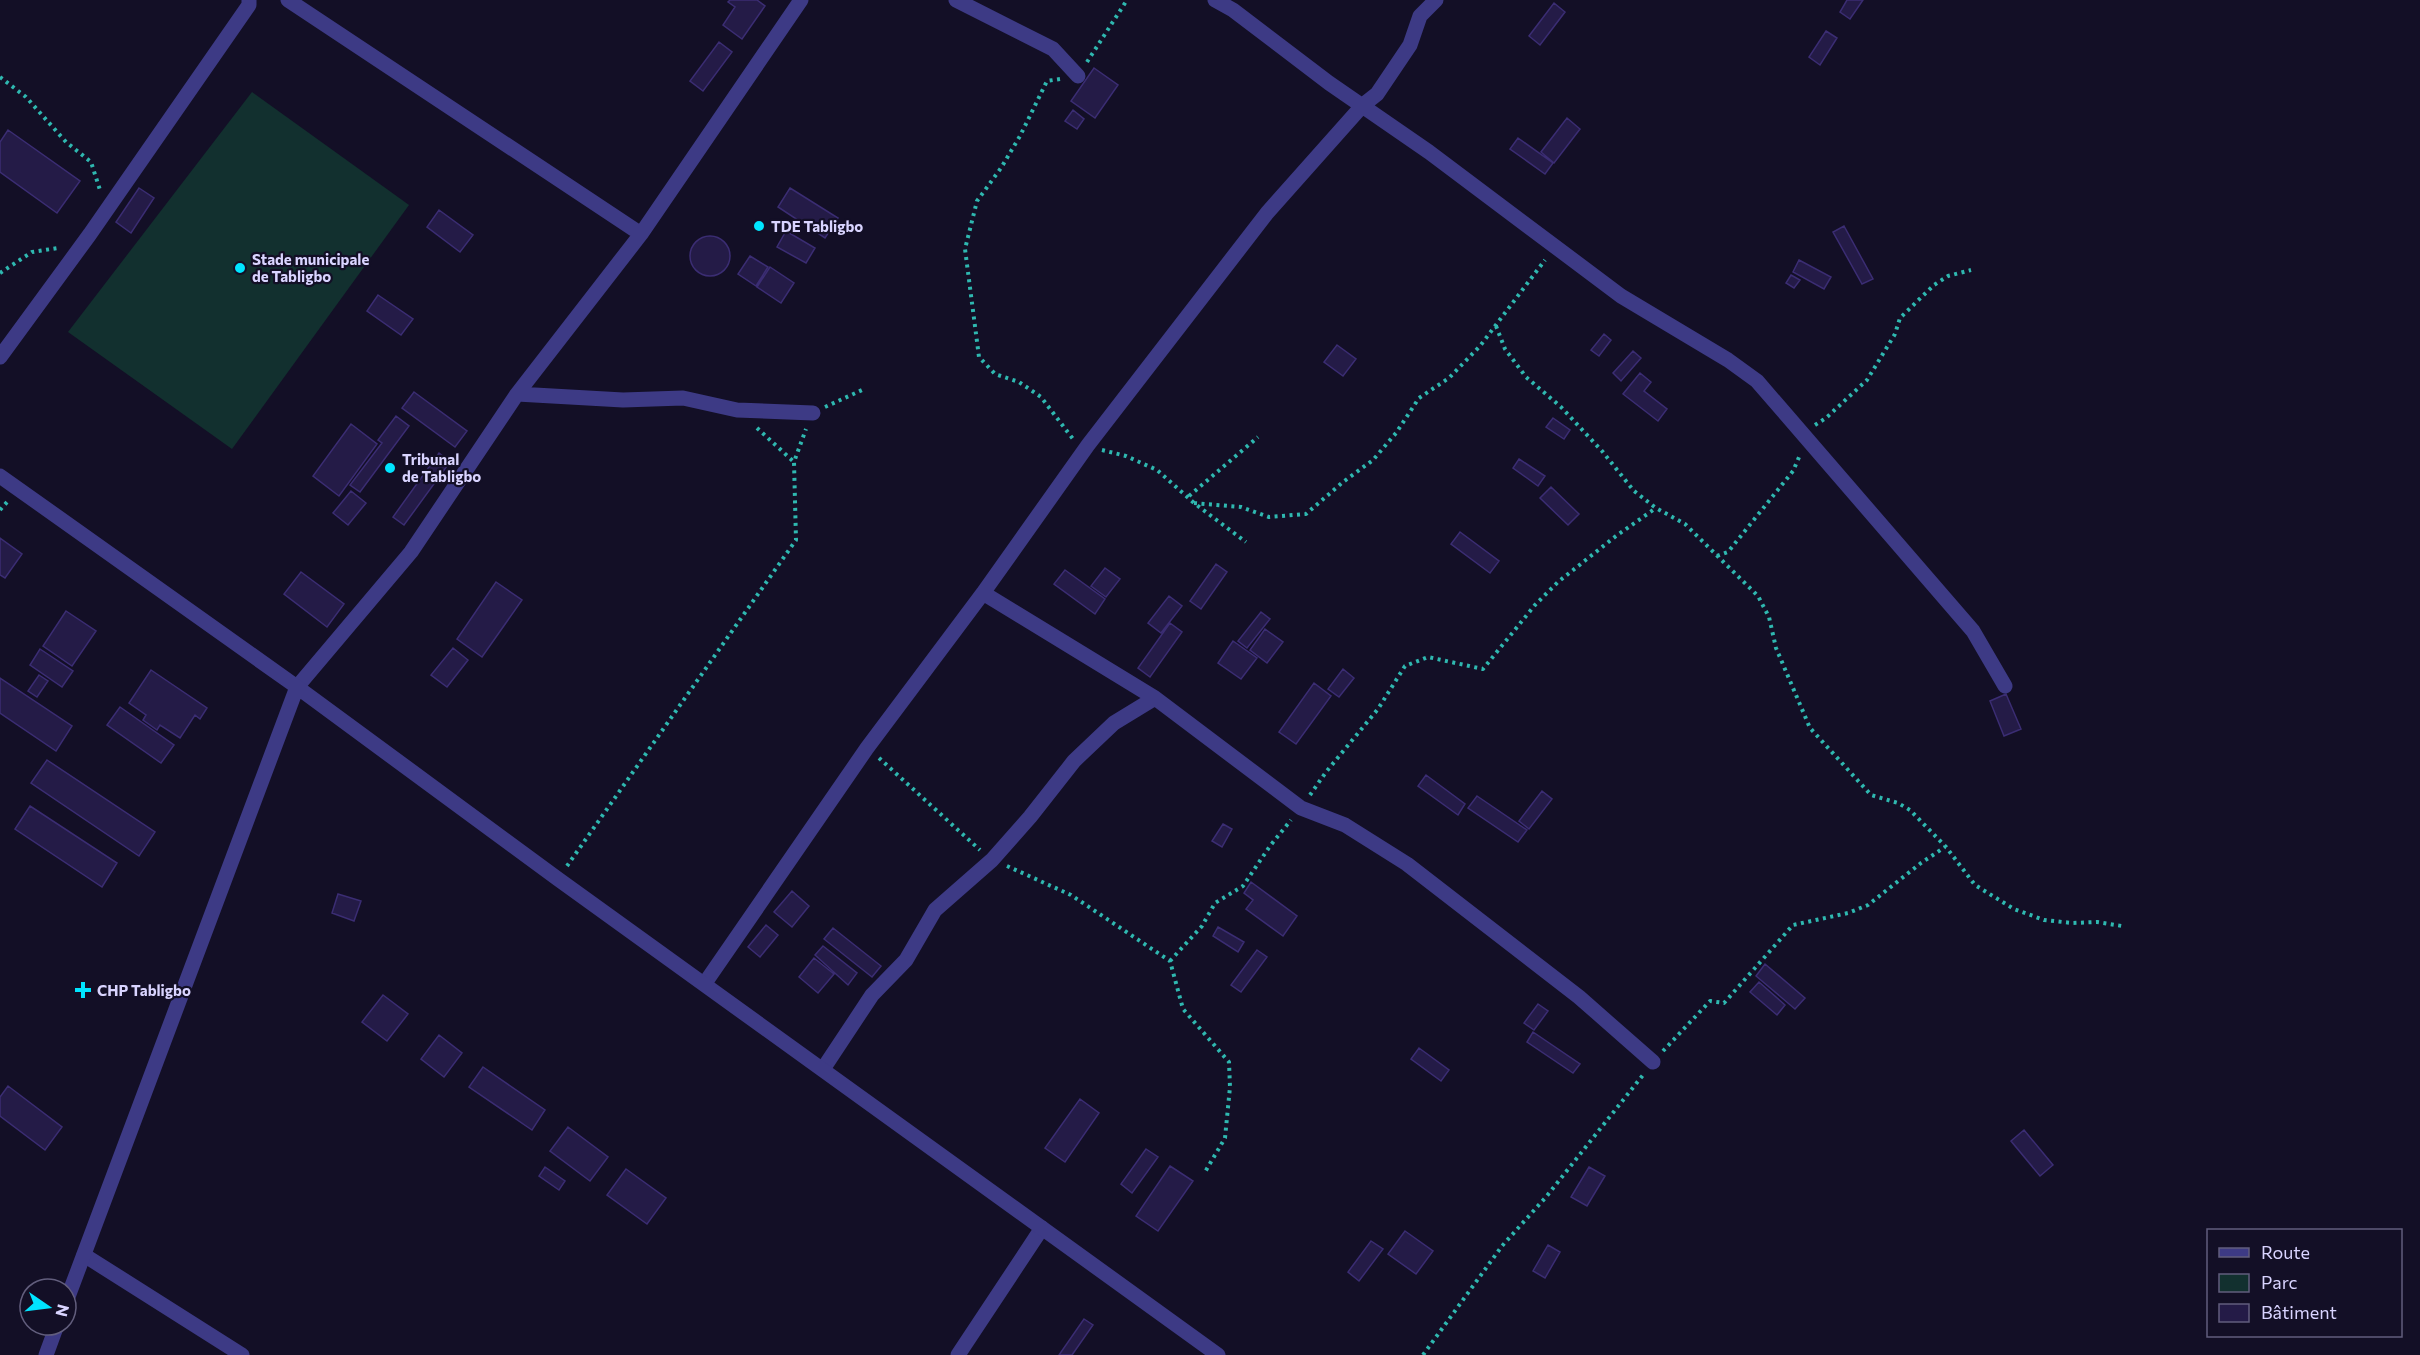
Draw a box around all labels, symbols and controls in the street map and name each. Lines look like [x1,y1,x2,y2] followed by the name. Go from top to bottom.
[771,217,863,235] place label: TDE Tabligbo
[752,219,766,233] marker: TDE Tabligbo
[252,250,369,285] place label: Stade municipale de Tabligbo
[233,261,247,275] marker: Stade municipale de Tabligbo
[402,450,481,485] place label: Tribunal de Tabligbo
[383,461,397,475] marker: Tribunal de Tabligbo
[74,981,92,999] marker: CHP Tabligbo
[97,981,191,999] place label: CHP Tabligbo
[2207,1229,2402,1337] legend
[2261,1241,2310,1263] text: Route
[2261,1271,2298,1293] text: Parc
[18,1277,78,1337] north arrow
[2261,1301,2337,1323] text: Bâtiment
[52,1303,74,1319] text: N

